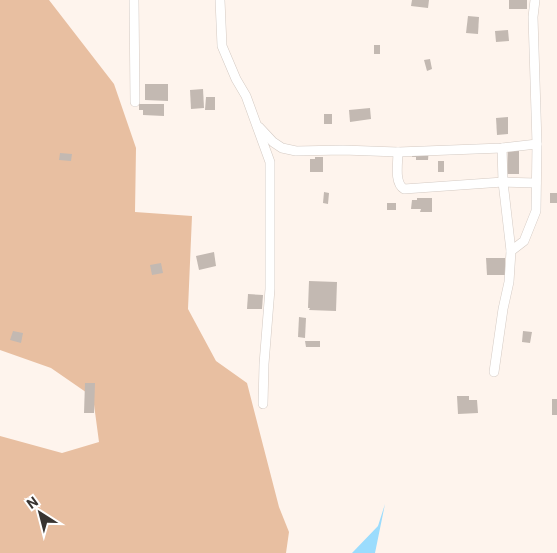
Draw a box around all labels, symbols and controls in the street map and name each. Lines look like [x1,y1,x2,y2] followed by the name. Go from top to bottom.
[15,488,65,538] north arrow
[24,493,41,512] text: N

